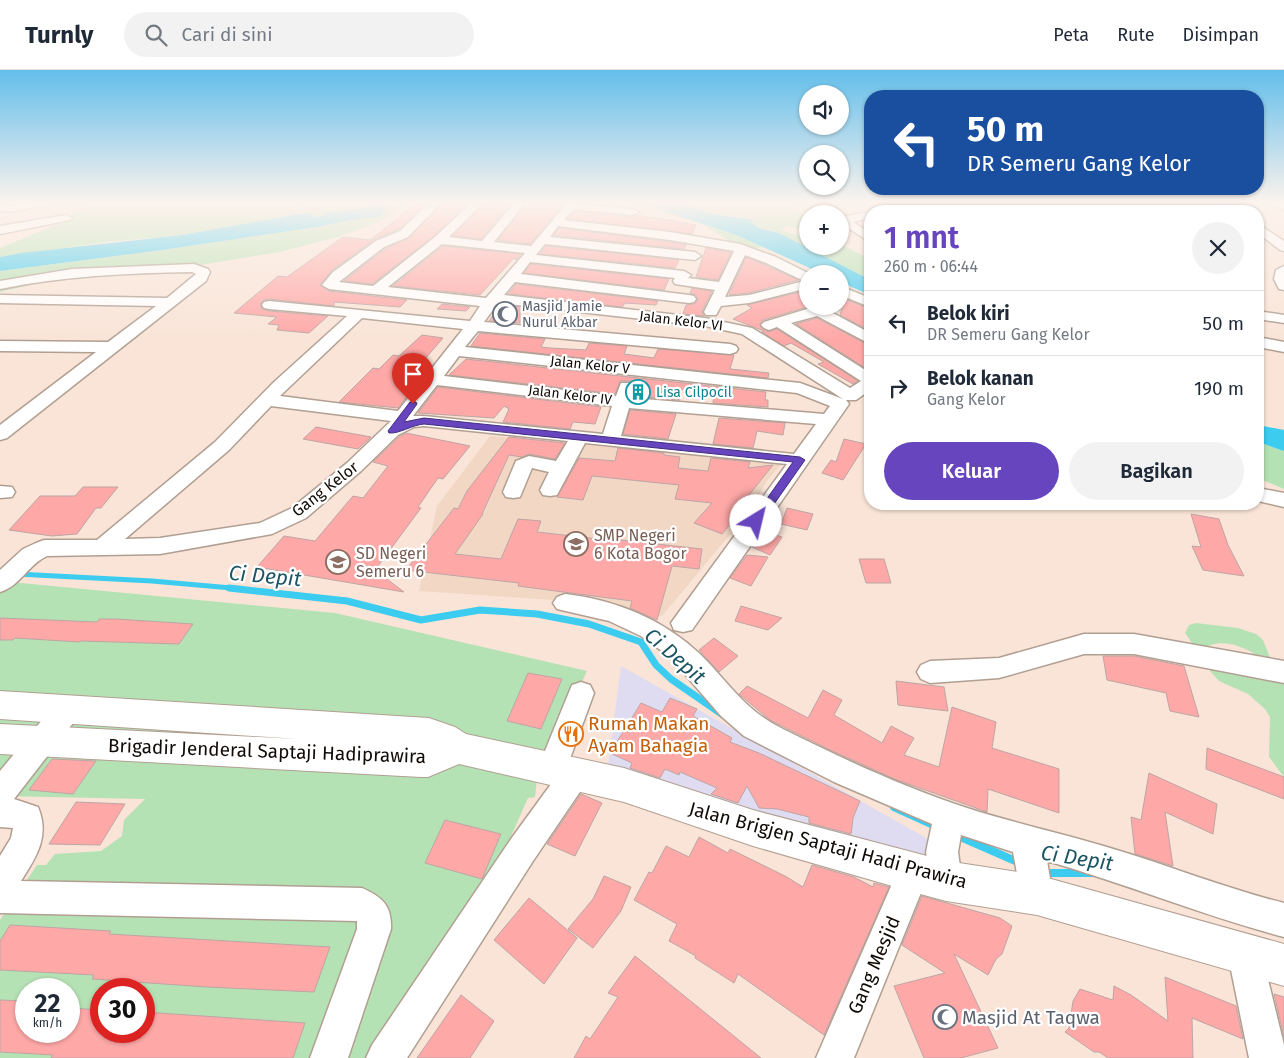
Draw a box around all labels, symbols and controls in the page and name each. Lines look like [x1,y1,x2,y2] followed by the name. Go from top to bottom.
[124,12,474,57] search box
[25,21,94,49] text: Turnly
[142,21,170,49] icon: search
[182,23,273,46] text: Cari di sini
[1053,24,1089,46] text: Peta
[1117,24,1155,46] text: Rute
[1183,24,1259,46] text: Disimpan
[799,85,849,315] map controls
[799,85,849,135] button: sound
[967,108,1044,150] text: 50 m
[884,110,949,175] icon: left
[799,145,849,195] button: search
[967,150,1191,177] text: DR Semeru Gang Kelor
[799,205,849,255] button: +
[884,220,959,256] text: 1 mnt
[1192,222,1244,274] button: close
[884,257,978,276] text: 260 m · 06:44
[799,265,849,315] button: −
[522,298,602,331] place label: Masjid Jamie Nurul Akbar
[492,301,518,327] mosque icon: Masjid Jamie Nurul Akbar
[927,302,1010,325] text: Belok kiri
[638,307,724,335] street label: Jalan Kelor VI
[884,309,912,337] icon: left
[1203,312,1244,335] text: 50 m
[927,325,1090,344] text: DR Semeru Gang Kelor
[549,352,631,378] street label: Jalan Kelor V
[392,353,434,404] pin
[399,360,427,388] icon: arrive
[927,367,1034,390] text: Belok kanan
[884,374,912,402] icon: right
[1194,377,1244,400] text: 190 m
[625,379,651,405] building icon: Lisa Cilpocil
[527,381,613,409] street label: Jalan Kelor IV
[656,384,732,401] place label: Lisa Cilpocil
[927,390,1006,409] text: Gang Kelor
[884,442,1059,500] button: Keluar
[1069,442,1244,500] button: Bagikan
[288,457,363,521] street label: Gang Kelor
[729,494,781,546] position arrow
[594,526,687,563] place label: SMP Negeri 6 Kota Bogor
[563,531,589,557] school or university icon: SMP Negeri 6 Kota Bogor
[356,544,426,581] place label: SD Negeri Semeru 6
[325,549,351,575] school or university icon: SD Negeri Semeru 6
[228,560,303,592] water label: Ci Depit
[639,622,711,690] water label: Ci Depit
[588,712,709,757] place label: Rumah Makan Ayam Bahagia
[558,721,584,747] restaurant icon: Rumah Makan Ayam Bahagia
[108,734,426,768] street label: Brigadir Jenderal Saptaji Hadiprawira
[686,797,970,893] street label: Jalan Brigjen Saptaji Hadi Prawira
[1039,839,1115,877] water label: Ci Depit
[843,912,905,1018] street label: Gang Mesjid
[90,978,155,1043] speed limit sign: 30
[35,989,60,1019] text: 22
[932,1004,958,1030] mosque icon: Masjid At Taqwa
[962,1006,1100,1029] place label: Masjid At Taqwa
[33,1016,62,1030] text: km/h

